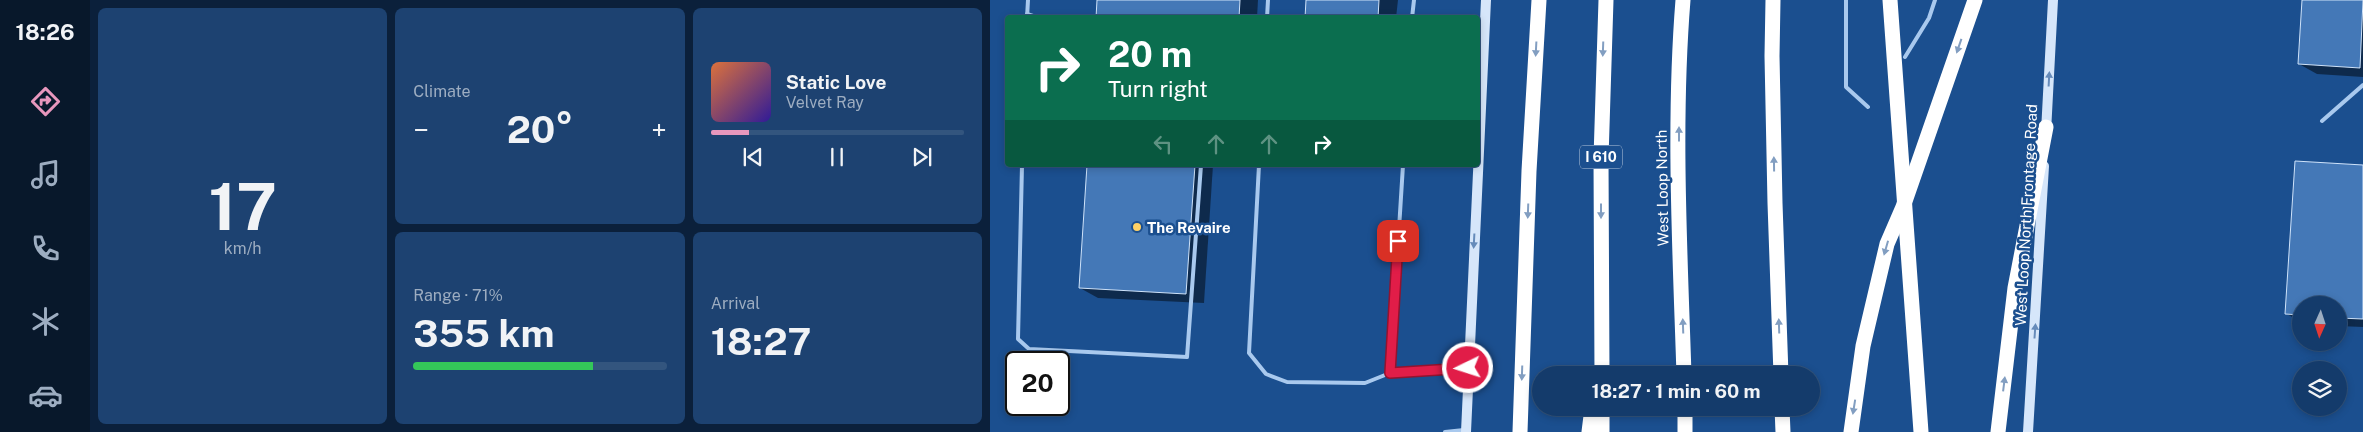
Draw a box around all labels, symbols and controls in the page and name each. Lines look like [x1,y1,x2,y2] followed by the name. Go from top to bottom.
[15,19,75,45] text: 18:26
[1108,34,1192,75] text: 20 m
[1025,35,1090,100] icon: right
[1955,39,1963,54] one-way arrow
[1532,41,1540,57] one-way arrow
[1599,41,1607,57] one-way arrow
[2045,70,2053,86] one-way arrow
[786,71,886,93] text: Static Love
[1108,76,1208,102] text: Turn right
[413,82,471,101] text: Climate
[28,84,63,119] icon: directions
[786,93,864,112] text: Velvet Ray
[2012,103,2040,327] street label: West Loop North Frontage Road
[507,107,573,152] text: 20°
[413,113,429,146] text: −
[651,113,667,146] text: +
[1675,126,1683,142] one-way arrow
[1149,130,1177,158] icon: left
[1202,130,1230,158] icon: ahead
[1255,130,1283,158] icon: ahead
[1308,130,1336,158] icon: right
[1652,130,1672,246] street label: West Loop North
[739,143,767,171] icon: previous
[823,143,851,171] icon: pause
[908,143,936,171] icon: next
[1580,146,1622,168] road number: I 610
[1770,156,1778,172] one-way arrow
[28,157,63,192] icon: music
[208,168,277,245] text: 17
[1524,203,1532,219] one-way arrow
[1597,203,1605,219] one-way arrow
[1147,219,1231,236] place label: The Revaire
[1377,220,1419,262] pin
[1131,221,1143,233] marker: The Revaire
[1384,227,1412,255] icon: arrive
[28,231,63,266] icon: phone
[1470,233,1478,249] one-way arrow
[224,239,261,258] text: km/h
[1882,241,1890,256] one-way arrow
[413,286,503,305] text: Range · 71%
[711,294,760,313] text: Arrival
[2292,296,2348,351] north arrow
[2292,296,2347,416] map controls
[28,304,63,339] icon: climate
[413,311,555,356] text: 355 km
[1678,318,1686,334] one-way arrow
[1775,318,1783,334] one-way arrow
[711,319,811,364] text: 18:27
[2032,323,2040,339] one-way arrow
[1441,341,1493,393] position arrow
[1005,351,1070,416] speed limit sign: 20
[2292,361,2347,416] button: layers
[1518,366,1526,382] one-way arrow
[2000,375,2008,391] one-way arrow
[28,378,63,413] icon: car
[1591,380,1761,402] text: 18:27 · 1 min · 60 m
[1850,400,1858,416] one-way arrow

